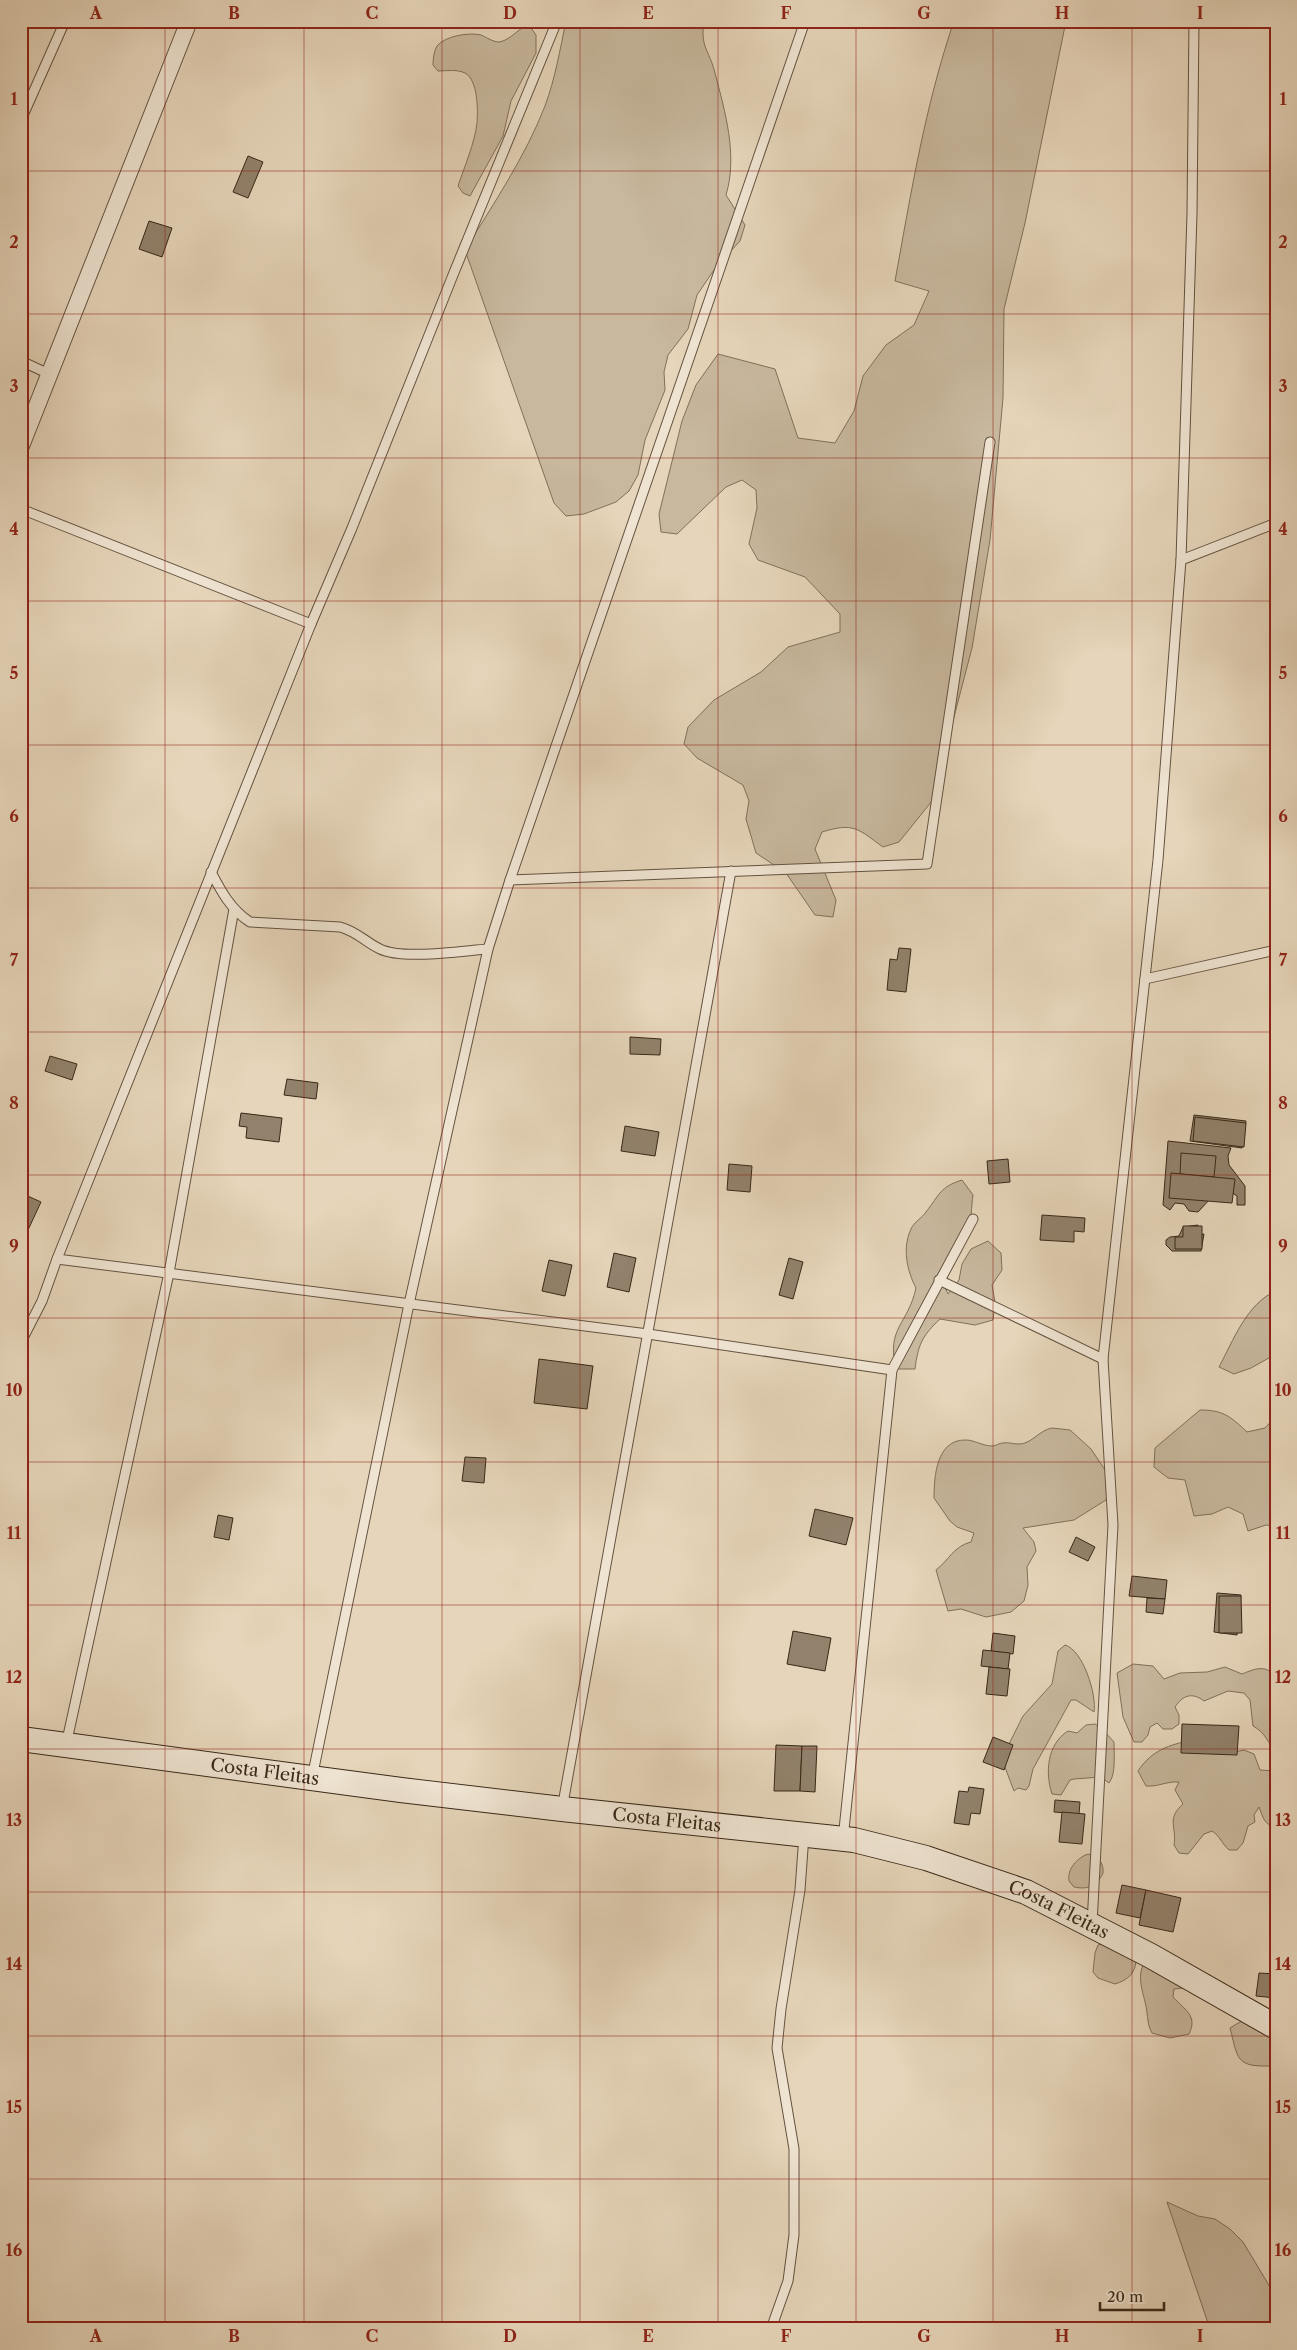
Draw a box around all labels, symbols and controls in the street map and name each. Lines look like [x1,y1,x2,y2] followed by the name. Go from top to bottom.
[89,3,103,23] text: A
[228,3,240,23] text: B
[366,3,378,23] text: C
[503,3,517,23] text: D
[642,3,654,23] text: E
[781,3,792,23] text: F
[917,3,931,23] text: G
[1055,3,1069,23] text: H
[1197,3,1204,23] text: I
[10,89,18,109] text: 1
[1279,89,1287,109] text: 1
[9,232,19,252] text: 2
[1278,232,1288,252] text: 2
[9,376,19,396] text: 3
[1278,376,1288,396] text: 3
[9,519,19,539] text: 4
[1278,519,1288,539] text: 4
[10,663,19,683] text: 5
[1279,663,1288,683] text: 5
[9,806,19,826] text: 6
[1278,806,1288,826] text: 6
[10,950,19,970] text: 7
[1279,950,1288,970] text: 7
[9,1093,19,1113] text: 8
[1278,1093,1288,1113] text: 8
[9,1236,19,1256] text: 9
[1278,1236,1288,1256] text: 9
[5,1380,23,1400] text: 10
[1274,1380,1292,1400] text: 10
[7,1523,22,1543] text: 11
[1276,1523,1291,1543] text: 11
[6,1667,22,1687] text: 12
[1275,1667,1291,1687] text: 12
[209,1754,321,1790] street label: Costa Fleitas
[611,1803,722,1837] street label: Costa Fleitas
[6,1810,22,1830] text: 13
[1275,1810,1291,1830] text: 13
[1006,1876,1113,1944] street label: Costa Fleitas
[6,1954,22,1974] text: 14
[1275,1954,1291,1974] text: 14
[6,2097,22,2117] text: 15
[1275,2097,1291,2117] text: 15
[6,2240,23,2260] text: 16
[1275,2240,1292,2260] text: 16
[1100,2280,1163,2312] scale bar
[1107,2287,1143,2306] text: 20 m
[89,2326,103,2346] text: A
[228,2326,240,2346] text: B
[366,2326,378,2346] text: C
[503,2326,517,2346] text: D
[642,2326,654,2346] text: E
[781,2326,792,2346] text: F
[917,2326,931,2346] text: G
[1055,2326,1069,2346] text: H
[1197,2326,1204,2346] text: I

